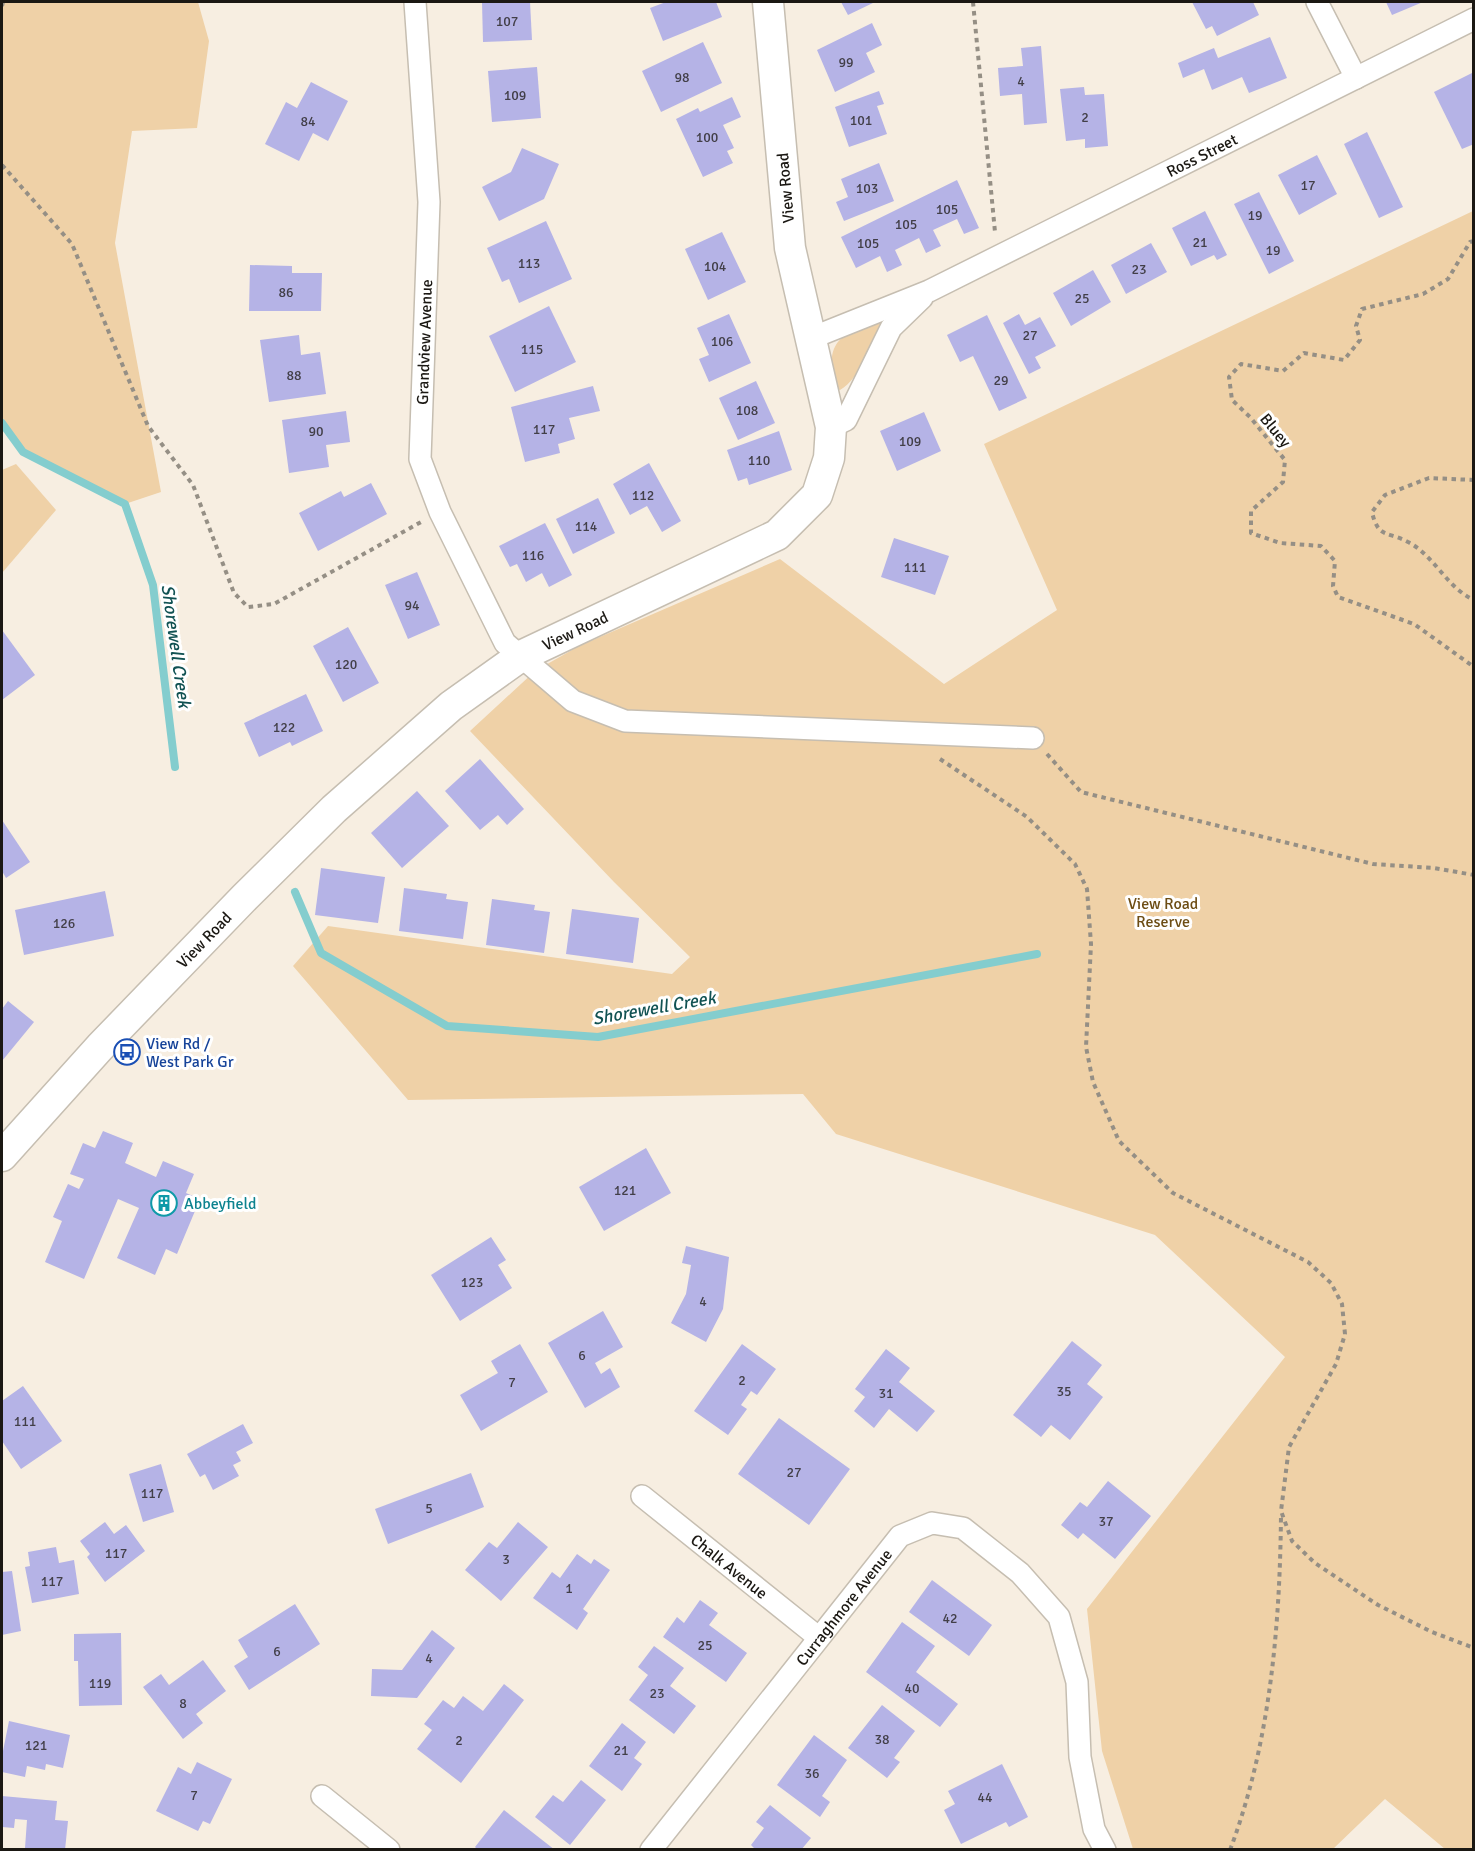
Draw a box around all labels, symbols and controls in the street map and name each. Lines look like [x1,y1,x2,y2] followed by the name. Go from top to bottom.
[496,13,518,30] house number: 107
[838,54,854,71] house number: 99
[674,69,690,86] house number: 98
[1017,73,1025,90] house number: 4
[504,87,526,104] house number: 109
[1081,109,1089,126] house number: 2
[850,112,872,129] house number: 101
[300,113,316,130] house number: 84
[696,129,718,146] house number: 100
[1163,129,1241,182] street label: Ross Street
[773,152,799,224] street label: View Road
[1300,177,1316,194] house number: 17
[856,180,878,197] house number: 103
[936,201,958,218] house number: 105
[1247,207,1263,224] house number: 19
[895,216,917,233] house number: 105
[1192,234,1208,251] house number: 21
[857,235,879,252] house number: 105
[1265,242,1281,259] house number: 19
[518,255,540,272] house number: 113
[704,258,727,275] house number: 104
[1131,261,1147,278] house number: 23
[413,279,437,405] street label: Grandview Avenue
[278,284,294,301] house number: 86
[1074,290,1090,307] house number: 25
[1022,327,1038,344] house number: 27
[711,333,733,350] house number: 106
[521,341,543,358] house number: 115
[286,367,302,384] house number: 88
[993,372,1009,389] house number: 29
[736,402,758,419] house number: 108
[1255,409,1295,452] street label: Bluey
[533,421,555,438] house number: 117
[308,423,324,440] house number: 90
[899,433,921,450] house number: 109
[748,452,770,469] house number: 110
[632,487,654,504] house number: 112
[575,518,598,535] house number: 114
[522,547,544,564] house number: 116
[904,559,926,576] house number: 111
[156,583,196,711] water label: Shorewell Creek
[404,597,420,614] house number: 94
[539,607,612,656] street label: View Road
[335,656,357,673] house number: 120
[273,719,295,736] house number: 122
[1128,894,1198,932] park label: View Road Reserve
[173,908,236,973] street label: View Road
[53,915,75,932] house number: 126
[591,986,719,1030] water label: Shorewell Creek
[146,1034,234,1072] place label: View Rd / West Park Gr
[112,1037,142,1067] bus stop icon: View Rd / West Park Gr
[614,1182,636,1199] house number: 121
[149,1188,179,1218] building icon: Abbeyfield
[184,1194,257,1214] place label: Abbeyfield
[461,1274,483,1291] house number: 123
[699,1293,707,1310] house number: 4
[578,1347,586,1364] house number: 6
[738,1372,746,1389] house number: 2
[508,1374,516,1391] house number: 7
[1056,1383,1072,1400] house number: 35
[878,1385,894,1402] house number: 31
[14,1413,36,1430] house number: 111
[786,1464,802,1481] house number: 27
[141,1485,163,1502] house number: 117
[425,1500,433,1517] house number: 5
[1098,1513,1114,1530] house number: 37
[686,1530,771,1604] street label: Chalk Avenue
[105,1545,127,1562] house number: 117
[792,1545,897,1670] street label: Curraghmore Avenue
[502,1551,510,1568] house number: 3
[41,1573,63,1590] house number: 117
[565,1580,573,1597] house number: 1
[942,1610,958,1627] house number: 42
[697,1637,713,1654] house number: 25
[273,1643,281,1660] house number: 6
[425,1650,433,1667] house number: 4
[89,1675,111,1692] house number: 119
[904,1680,920,1697] house number: 40
[649,1685,665,1702] house number: 23
[179,1695,187,1712] house number: 8
[874,1731,890,1748] house number: 38
[455,1732,463,1749] house number: 2
[25,1737,47,1754] house number: 121
[613,1742,629,1759] house number: 21
[804,1765,820,1782] house number: 36
[190,1787,198,1804] house number: 7
[977,1789,993,1806] house number: 44

